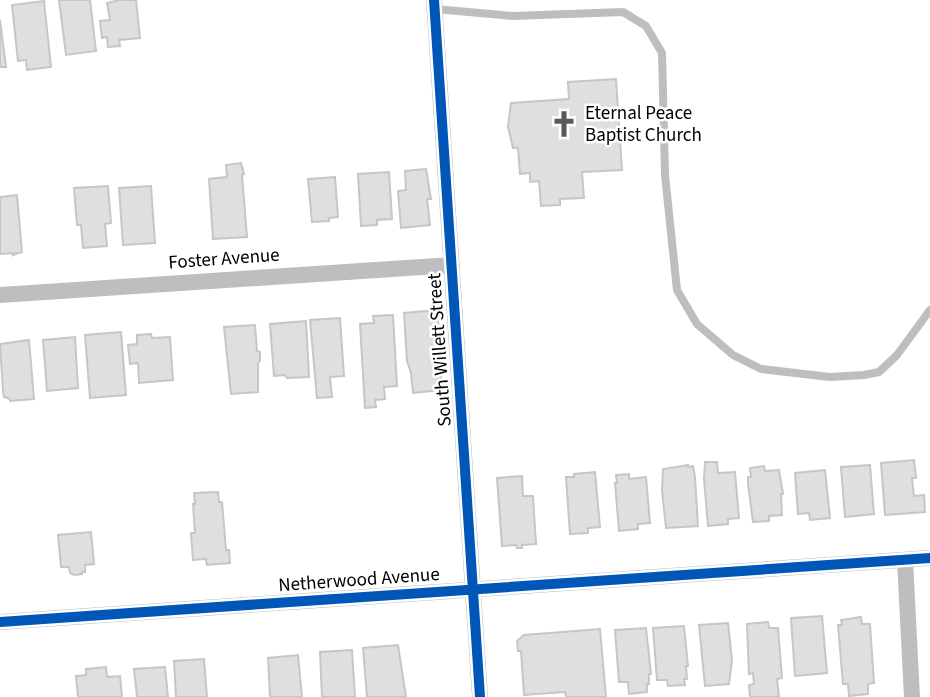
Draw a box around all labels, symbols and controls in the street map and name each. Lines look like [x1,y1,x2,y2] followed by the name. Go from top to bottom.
[585,100,702,149] place label: Eternal Peace Baptist Church
[549,109,579,139] church icon: Eternal Peace Baptist Church
[167,242,281,276] street label: Foster Avenue
[421,272,459,428] street label: South Willett Street
[277,561,441,599] street label: Netherwood Avenue

